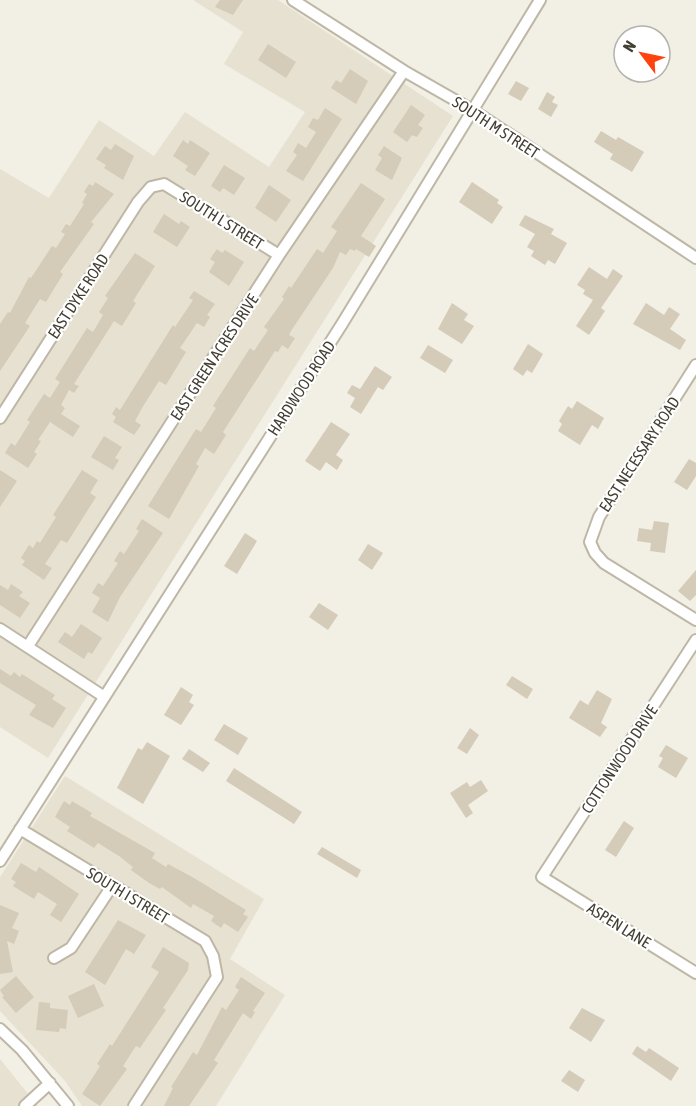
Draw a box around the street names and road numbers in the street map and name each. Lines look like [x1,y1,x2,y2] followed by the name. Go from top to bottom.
[449,92,543,162] street label: SOUTH M STREET
[177,187,267,253] street label: SOUTH L STREET
[44,250,112,342] street label: EAST DYKE ROAD
[166,290,262,423] street label: EAST GREEN ACRES DRIVE
[264,337,338,439] street label: HARDWOOD ROAD
[595,393,683,515] street label: EAST NECESSARY ROAD
[577,701,661,816] street label: COTTONWOOD DRIVE
[84,863,172,927] street label: SOUTH I STREET
[584,899,654,952] street label: ASPEN LANE

